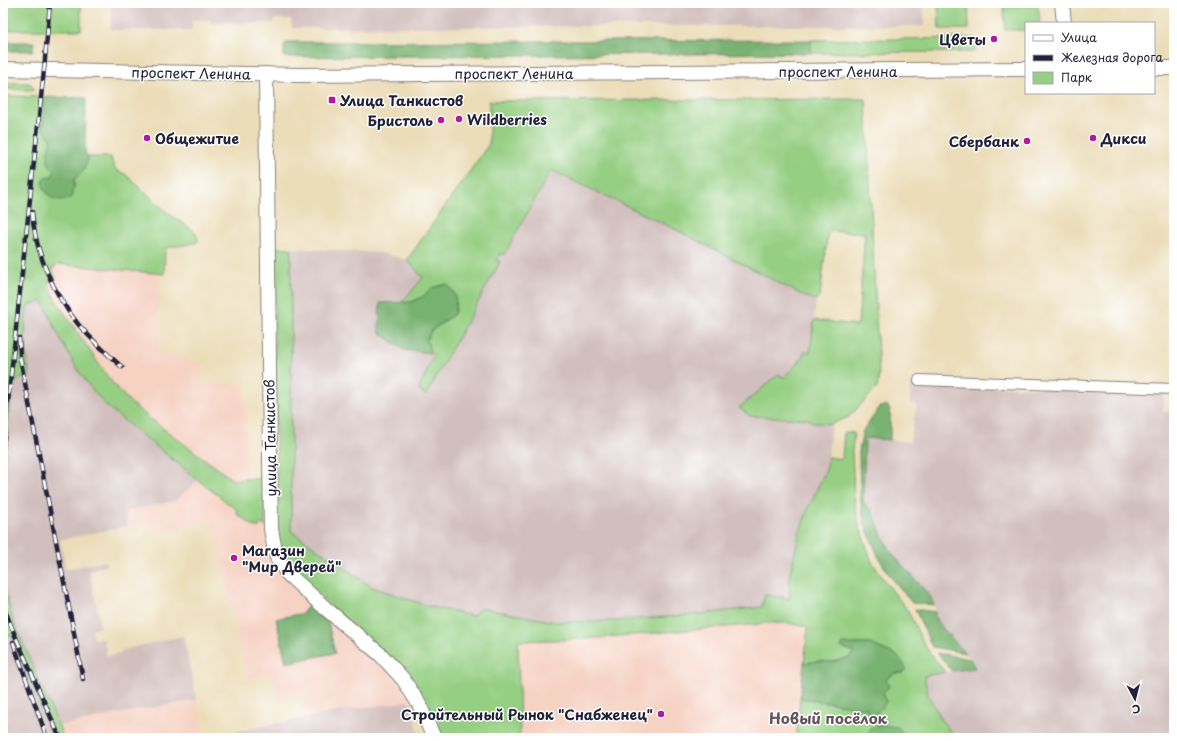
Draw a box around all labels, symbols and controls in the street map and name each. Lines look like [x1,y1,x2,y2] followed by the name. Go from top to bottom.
[1025,22,1155,94] legend
[1061,28,1097,46] text: Улица
[939,29,986,50] place label: Цветы
[989,34,999,44] marker: Цветы
[1061,48,1164,66] text: Железная дорога
[131,61,251,85] street label: проспект Ленина
[778,61,898,82] street label: проспект Ленина
[454,63,574,84] street label: проспект Ленина
[1061,68,1093,86] text: Парк
[339,90,463,111] place label: Улица Танкистов
[327,95,337,105] marker: Улица Танкистов
[467,109,547,130] place label: Wildberries
[368,110,433,131] place label: Бристоль
[454,114,464,124] marker: Wildberries
[436,115,446,125] marker: Бристоль
[155,128,239,149] place label: Общежитие
[1100,128,1146,149] place label: Дикси
[949,131,1019,152] place label: Сбербанк
[142,133,152,143] marker: Общежитие
[1088,133,1098,143] marker: Дикси
[1022,136,1032,146] marker: Сбербанк
[258,379,282,497] street label: улица Танкистов
[242,540,341,577] place label: Магазин "Мир Дверей"
[229,553,239,563] marker: Магазин "Мир Дверей"
[1115,679,1155,719] north arrow
[1131,700,1141,718] text: С
[401,704,653,725] place label: Стройтельный Рынок "Снабженец"
[769,706,887,729] district label: Новый посёлок
[656,709,666,719] marker: Стройтельный Рынок "Снабженец"

